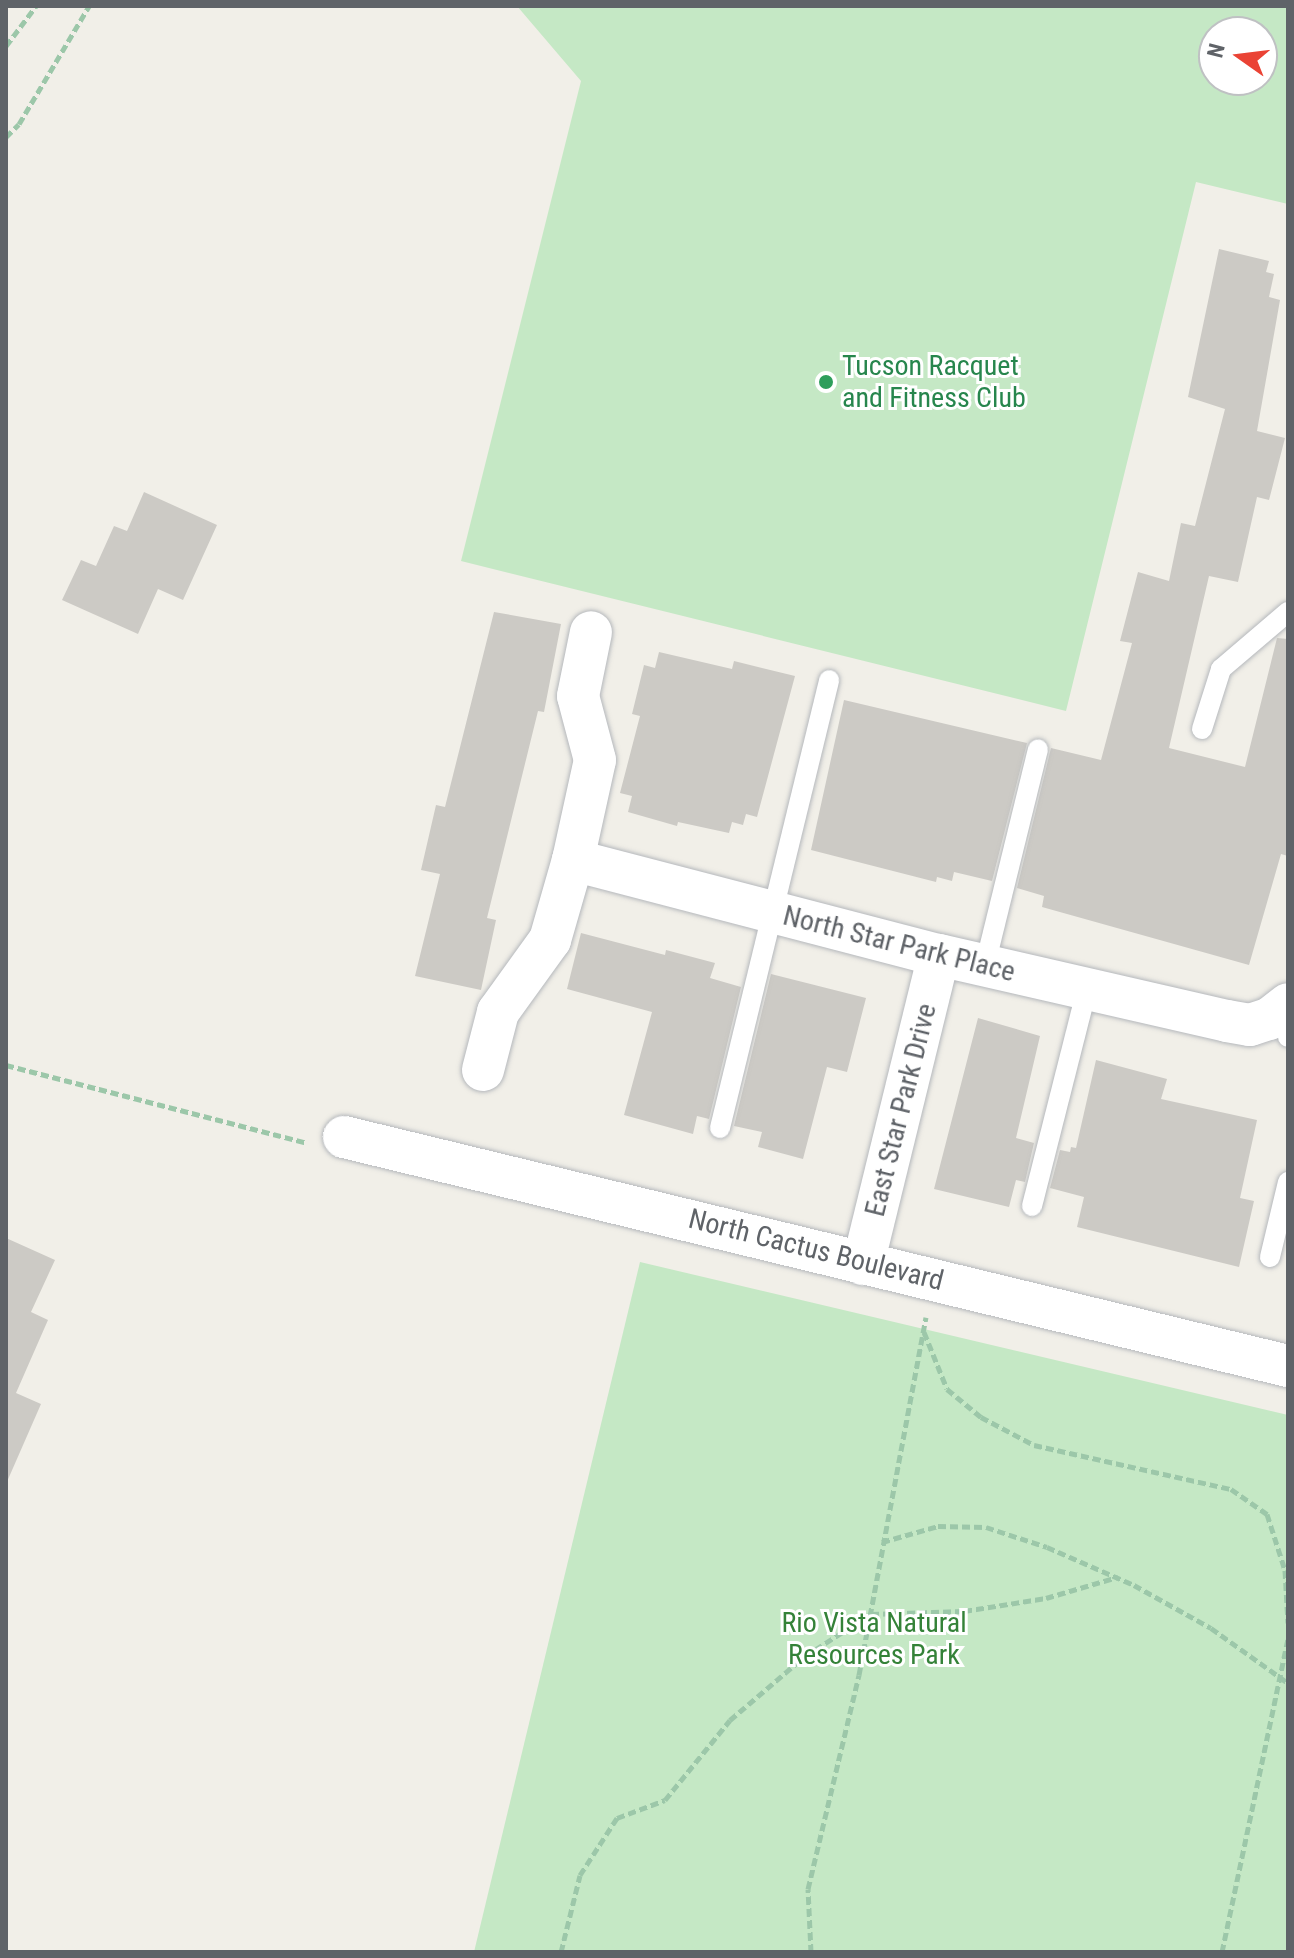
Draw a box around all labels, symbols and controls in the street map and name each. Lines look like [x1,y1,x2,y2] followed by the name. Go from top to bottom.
[1198,16,1278,96] north arrow
[1202,41,1230,60] text: N
[842,349,1026,415] place label: Tucson Racquet and Fitness Club
[817,373,835,391] marker: Tucson Racquet and Fitness Club
[780,899,1018,989] street label: North Star Park Place
[858,1000,944,1220] street label: East Star Park Drive
[685,1202,947,1298] street label: North Cactus Boulevard
[781,1606,967,1672] park label: Rio Vista Natural Resources Park

